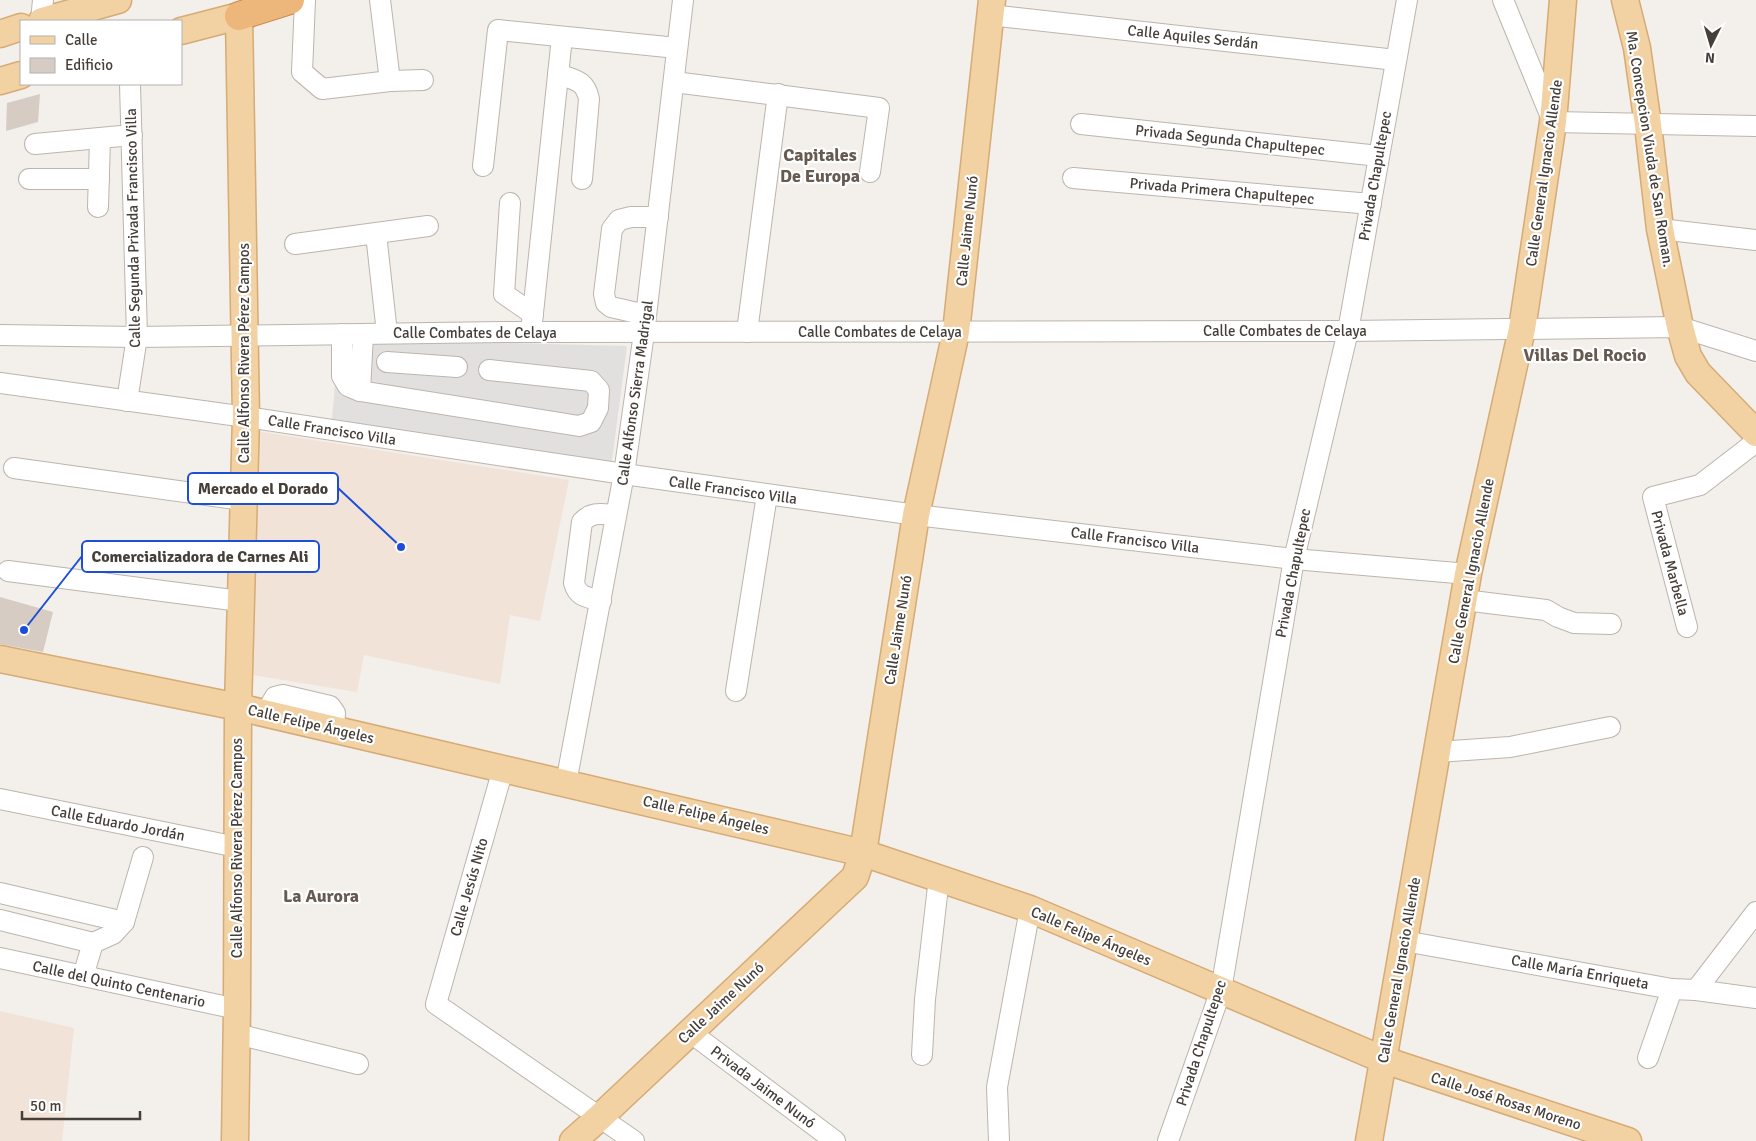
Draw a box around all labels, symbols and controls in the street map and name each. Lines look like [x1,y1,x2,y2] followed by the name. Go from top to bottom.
[20,20,182,85] legend
[1686,20,1736,70] north arrow
[1127,21,1259,53] street label: Calle Aquiles Serdán
[1622,30,1678,269] street label: Ma. Concepcion Viuda de San Roman.
[65,31,98,49] text: Calle
[1704,49,1716,66] text: N
[65,56,113,74] text: Edificio
[1522,78,1566,268] street label: Calle General Ignacio Allende
[122,108,144,348] street label: Calle Segunda Privada Francisco Villa
[1355,110,1395,242] street label: Privada Chapultepec
[1134,121,1326,159] street label: Privada Segunda Chapultepec
[780,144,860,187] district label: Capitales De Europa
[1129,174,1315,208] street label: Privada Primera Chapultepec
[952,175,982,287] street label: Calle Jaime Nunó
[235,242,253,463] street label: Calle Alfonso Rivera Pérez Campos
[613,299,657,487] street label: Calle Alfonso Sierra Madrigal
[1203,322,1367,340] street label: Calle Combates de Celaya
[798,323,962,341] street label: Calle Combates de Celaya
[393,324,557,342] street label: Calle Combates de Celaya
[1524,344,1646,366] district label: Villas Del Rocio
[267,411,397,449] street label: Calle Francisco Villa
[668,472,798,508] street label: Calle Francisco Villa
[188,473,338,504] callout: Mercado el Dorado
[1444,477,1498,665] street label: Calle General Ignacio Allende
[198,479,328,499] text: Mercado el Dorado
[1272,507,1314,639] street label: Privada Chapultepec
[1647,508,1693,618] street label: Privada Marbella
[1070,523,1200,557] street label: Calle Francisco Villa
[82,541,319,572] callout: Comercializadora de Carnes Ali
[92,547,308,567] text: Comercializadora de Carnes Ali
[880,574,916,686] street label: Calle Jaime Nunó
[246,700,377,747] street label: Calle Felipe Ángeles
[228,737,246,958] street label: Calle Alfonso Rivera Pérez Campos
[641,791,772,838] street label: Calle Felipe Ángeles
[50,801,186,845] street label: Calle Eduardo Jordán
[446,835,492,938] street label: Calle Jesús Nito
[1374,876,1424,1064] street label: Calle General Ignacio Allende
[283,885,359,907] district label: La Aurora
[1028,902,1155,970] street label: Calle Felipe Ángeles
[1510,951,1650,993] street label: Calle María Enriqueta
[31,957,207,1011] street label: Calle del Quinto Centenario
[674,958,768,1047] street label: Calle Jaime Nunó
[1172,978,1230,1108] street label: Privada Chapultepec
[707,1042,819,1132] street label: Privada Jaime Nunó
[1429,1068,1584,1134] street label: Calle José Rosas Moreno
[22,1088,140,1120] scale bar
[30,1097,61,1115] text: 50 m

